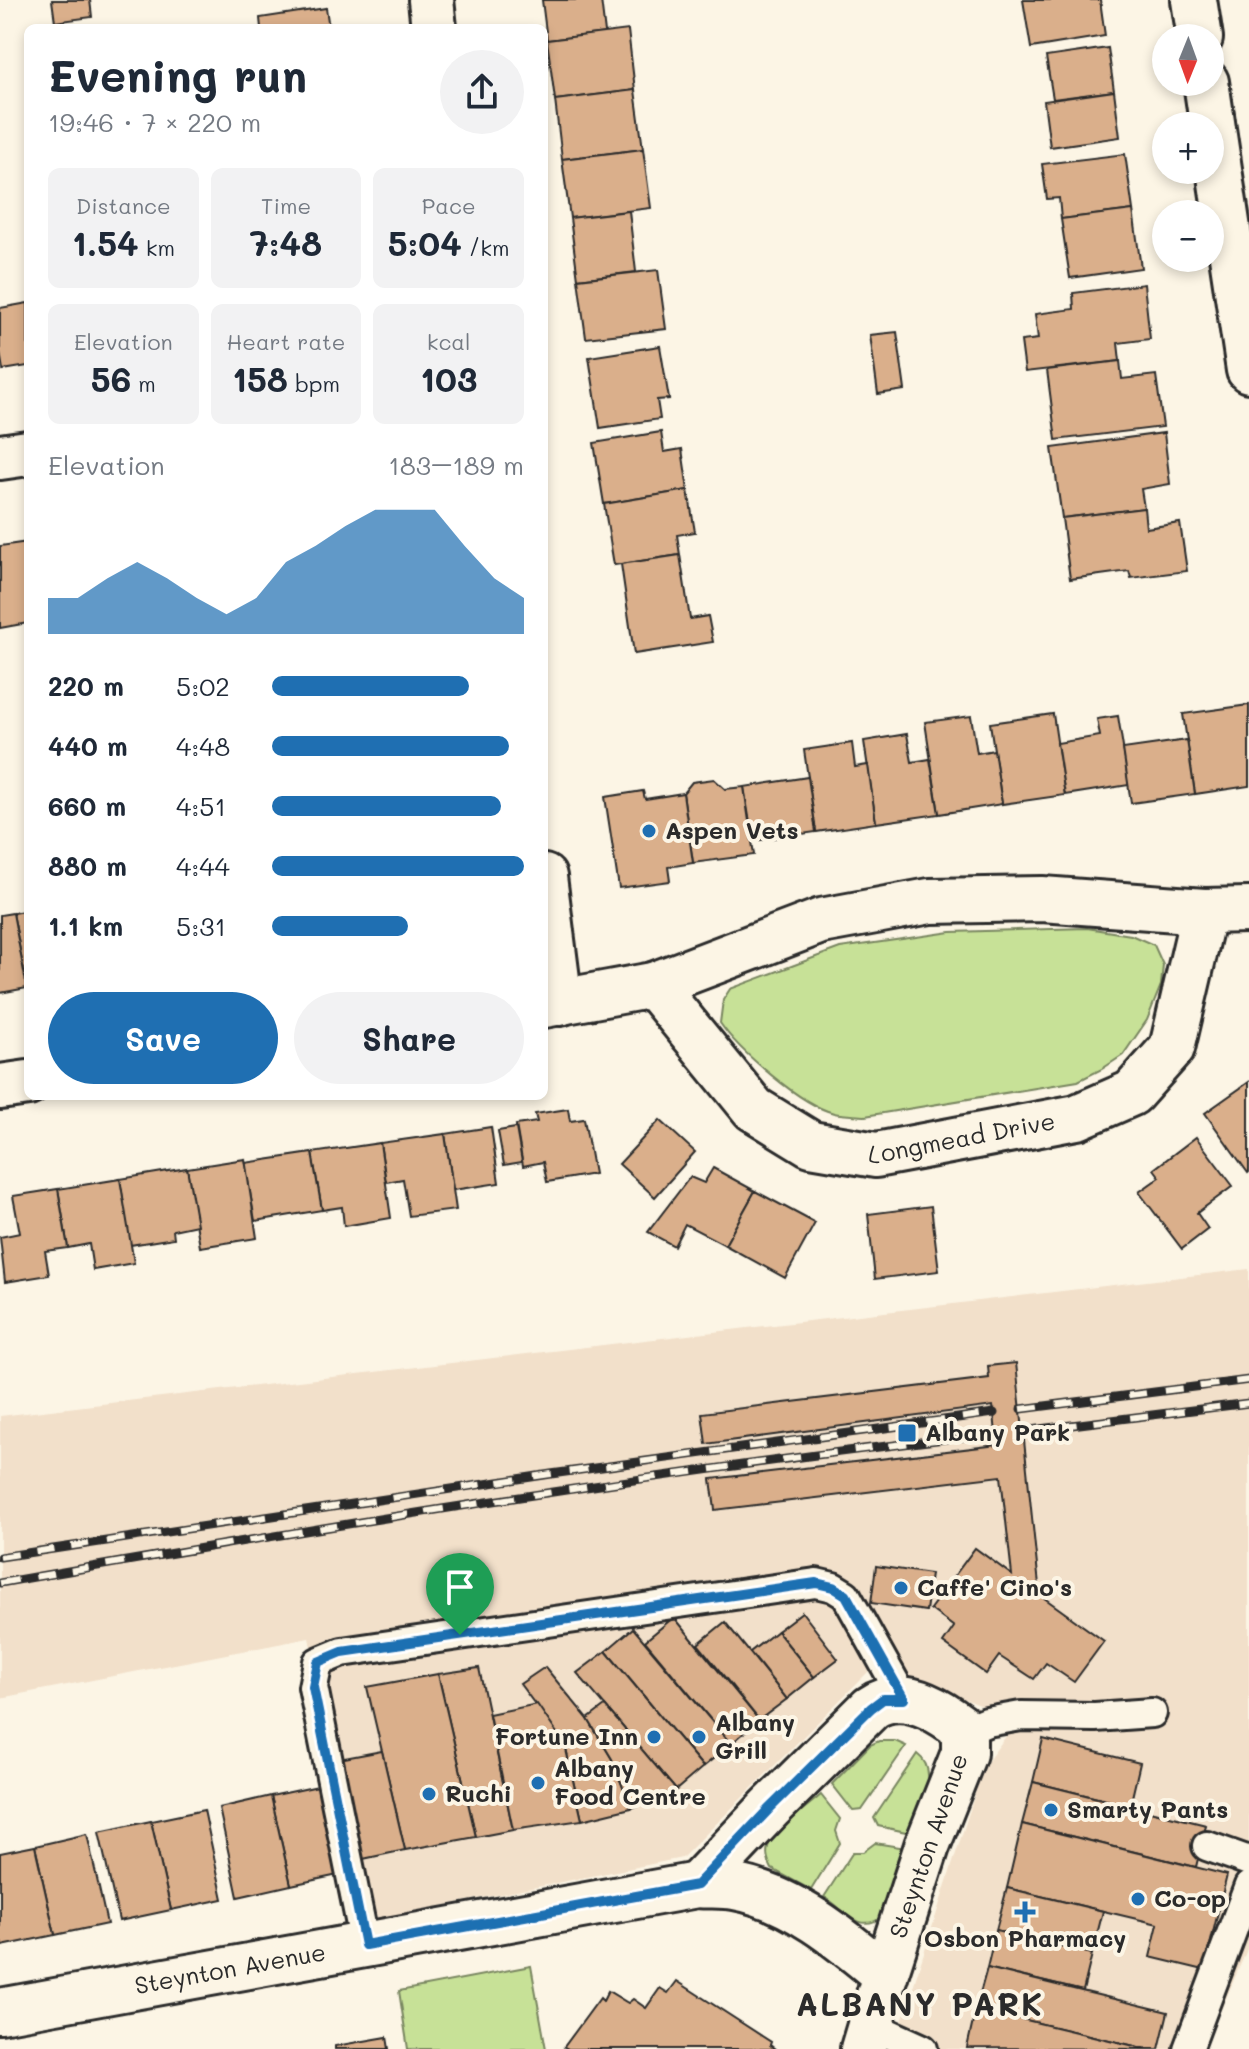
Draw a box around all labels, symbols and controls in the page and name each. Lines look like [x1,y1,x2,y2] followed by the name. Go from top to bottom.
[1152,24,1224,96] north arrow
[1152,24,1224,272] map controls
[48,46,307,103] text: Evening run
[440,50,524,134] button: share
[48,105,261,139] text: 19:46 · 7 × 220 m
[1152,112,1224,184] button: +
[76,191,171,220] text: Distance
[261,191,311,220] text: Time
[422,191,476,220] text: Pace
[1152,200,1224,272] button: −
[72,220,139,265] text: 1.54
[250,220,322,265] text: 7:48
[388,220,462,265] text: 5:04
[139,233,175,262] text: km
[462,233,510,262] text: /km
[74,327,173,356] text: Elevation
[227,327,345,356] text: Heart rate
[427,327,471,356] text: kcal
[91,356,131,401] text: 56
[232,356,288,401] text: 158
[420,356,477,401] text: 103
[131,369,156,398] text: m
[288,369,340,398] text: bpm
[48,448,165,482] text: Elevation
[388,448,524,482] text: 183–189 m
[48,669,124,703] text: 220 m
[176,669,230,703] text: 5:02
[48,729,128,763] text: 440 m
[176,729,230,763] text: 4:48
[48,789,126,823] text: 660 m
[176,789,226,823] text: 4:51
[665,814,799,845] place label: Aspen Vets
[640,822,658,840] marker: Aspen Vets
[48,849,127,883] text: 880 m
[176,849,230,883] text: 4:44
[48,909,123,943] text: 1.1 km
[176,909,226,943] text: 5:31
[48,992,278,1084] button: Save
[294,992,524,1084] button: Share
[866,1104,1057,1170] street label: Longmead Drive
[925,1416,1070,1447] place label: Albany Park
[896,1422,918,1444] marker: Albany Park
[426,1553,494,1635] pin
[438,1565,482,1609] icon: arrive
[917,1571,1072,1602] place label: Caffe' Cino's
[892,1579,910,1597] marker: Caffe' Cino's
[715,1706,795,1765] place label: Albany Grill
[495,1720,638,1751] place label: Fortune Inn
[645,1728,663,1746] marker: Fortune Inn
[690,1728,708,1746] marker: Albany Grill
[881,1749,974,1942] street label: Steynton Avenue
[554,1752,706,1811] place label: Albany Food Centre
[529,1774,547,1792] marker: Albany Food Centre
[445,1777,512,1808] place label: Ruchi
[420,1785,438,1803] marker: Ruchi
[1067,1793,1228,1824] place label: Smarty Pants
[1042,1801,1060,1819] marker: Smarty Pants
[1154,1882,1226,1913] place label: Co-op
[1129,1890,1147,1908] marker: Co-op
[1016,1903,1034,1921] marker: Osbon Pharmacy
[924,1922,1126,1953] place label: Osbon Pharmacy
[132,1935,328,2000] street label: Steynton Avenue
[796,1982,1044,2024] district label: ALBANY PARK

